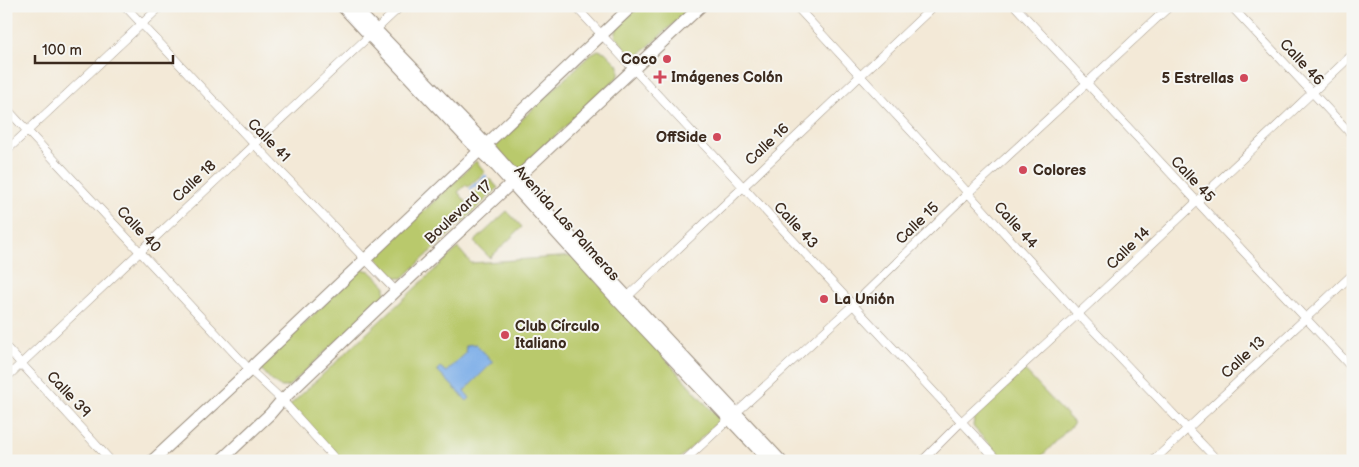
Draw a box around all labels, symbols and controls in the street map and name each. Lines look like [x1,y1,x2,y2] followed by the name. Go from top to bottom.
[35,32,172,64] scale bar
[1275,35,1328,90] street label: Calle 46
[42,41,82,60] text: 100 m
[621,50,657,69] place label: Coco
[661,53,673,65] marker: Coco
[671,68,783,87] place label: Imágenes Colón
[1161,69,1234,88] place label: 5 Estrellas
[653,70,667,84] marker: Imágenes Colón
[1238,72,1250,84] marker: 5 Estrellas
[243,114,294,166] street label: Calle 41
[741,119,793,170] street label: Calle 16
[656,128,707,147] place label: OffSide
[711,131,723,143] marker: OffSide
[1166,152,1219,206] street label: Calle 45
[168,156,220,206] street label: Calle 18
[1033,161,1086,180] place label: Colores
[510,162,624,285] street label: Avenida Las Palmeras
[1017,164,1029,176] marker: Colores
[421,176,497,248] street label: Boulevard 17
[769,198,822,253] street label: Calle 43
[892,198,943,249] street label: Calle 15
[989,198,1042,253] street label: Calle 44
[112,202,165,257] street label: Calle 40
[1102,223,1154,274] street label: Calle 14
[834,290,895,309] place label: La Unión
[818,293,830,305] marker: La Unión
[515,317,600,353] place label: Club Círculo Italiano
[499,329,511,341] marker: Club Círculo Italiano
[1217,332,1269,383] street label: Calle 13
[42,367,95,422] street label: Calle 39

